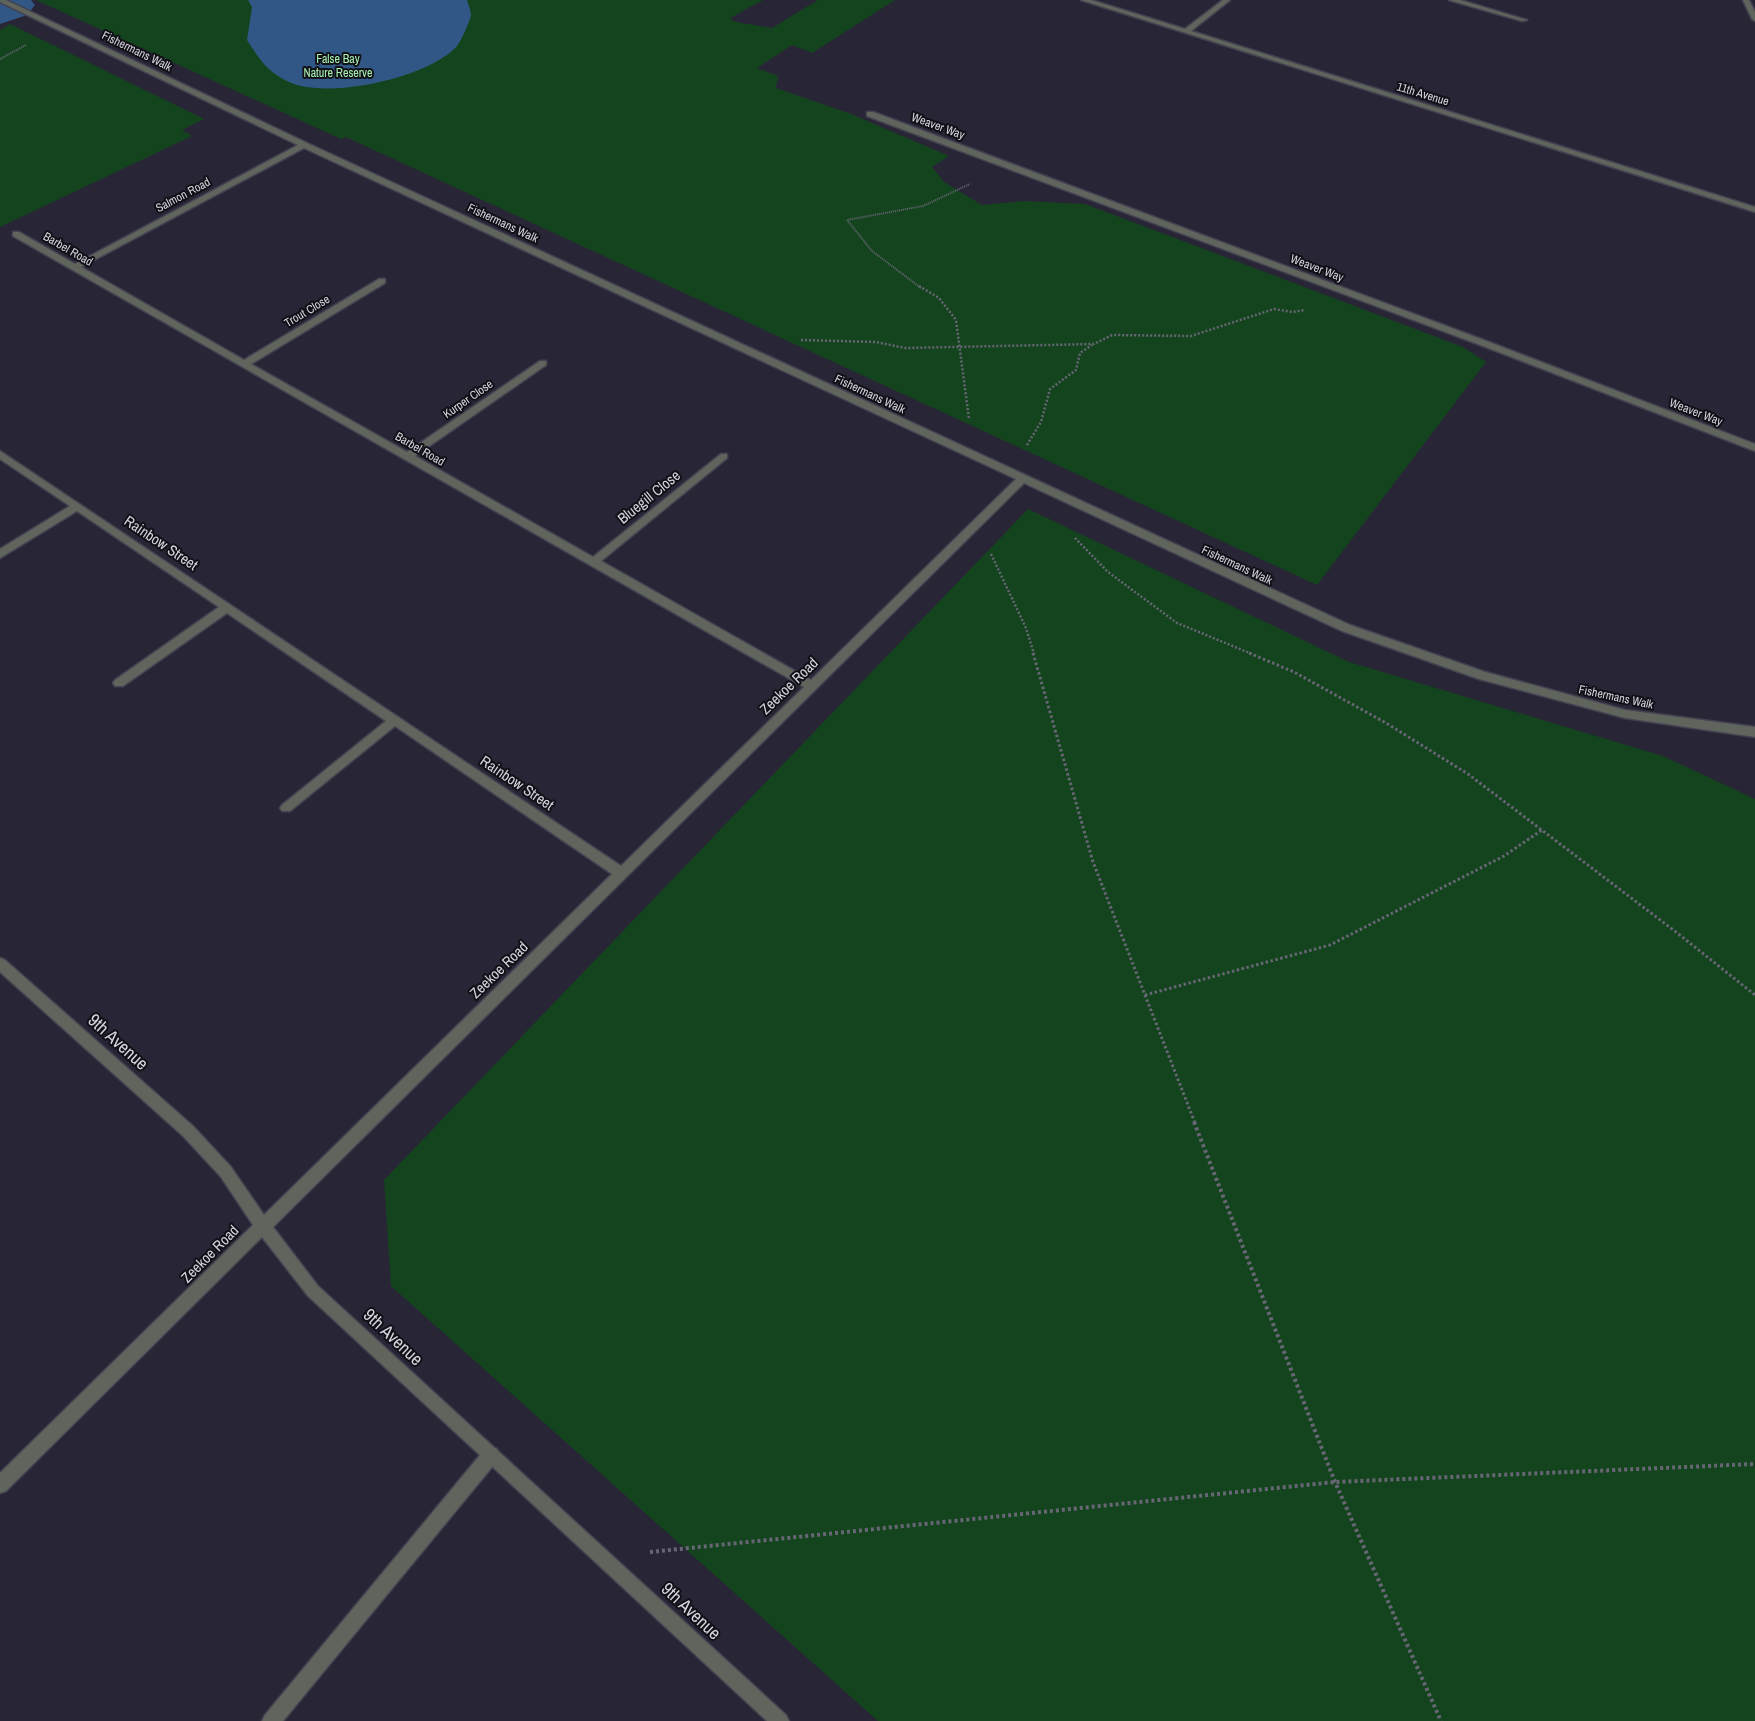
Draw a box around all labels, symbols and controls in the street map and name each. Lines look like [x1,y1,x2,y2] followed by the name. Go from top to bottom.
[99,27,175,75] street label: Fishermans Walk
[304,51,372,81] park label: False Bay Nature Reserve
[1395,78,1451,110] street label: 11th Avenue
[909,109,967,143] street label: Weaver Way
[153,174,213,216] street label: Salmon Road
[465,200,541,246] street label: Fishermans Walk
[40,228,96,270] street label: Barbel Road
[1288,251,1346,285] street label: Weaver Way
[281,291,333,331] street label: Trout Close
[832,371,908,417] street label: Fishermans Walk
[440,376,496,422] street label: Kurper Close
[1667,395,1725,429] street label: Weaver Way
[392,428,448,470] street label: Barbel Road
[613,465,685,528] street label: Bluegill Close
[120,510,203,575] street label: Rainbow Street
[1199,542,1275,588] street label: Fishermans Walk
[755,652,823,719] street label: Zeekoe Road
[1577,681,1655,713] street label: Fishermans Walk
[476,750,559,815] street label: Rainbow Street
[465,936,533,1003] street label: Zeekoe Road
[83,1008,154,1076] street label: 9th Avenue
[176,1220,243,1287] street label: Zeekoe Road
[358,1302,429,1371] street label: 9th Avenue
[656,1576,727,1645] street label: 9th Avenue

